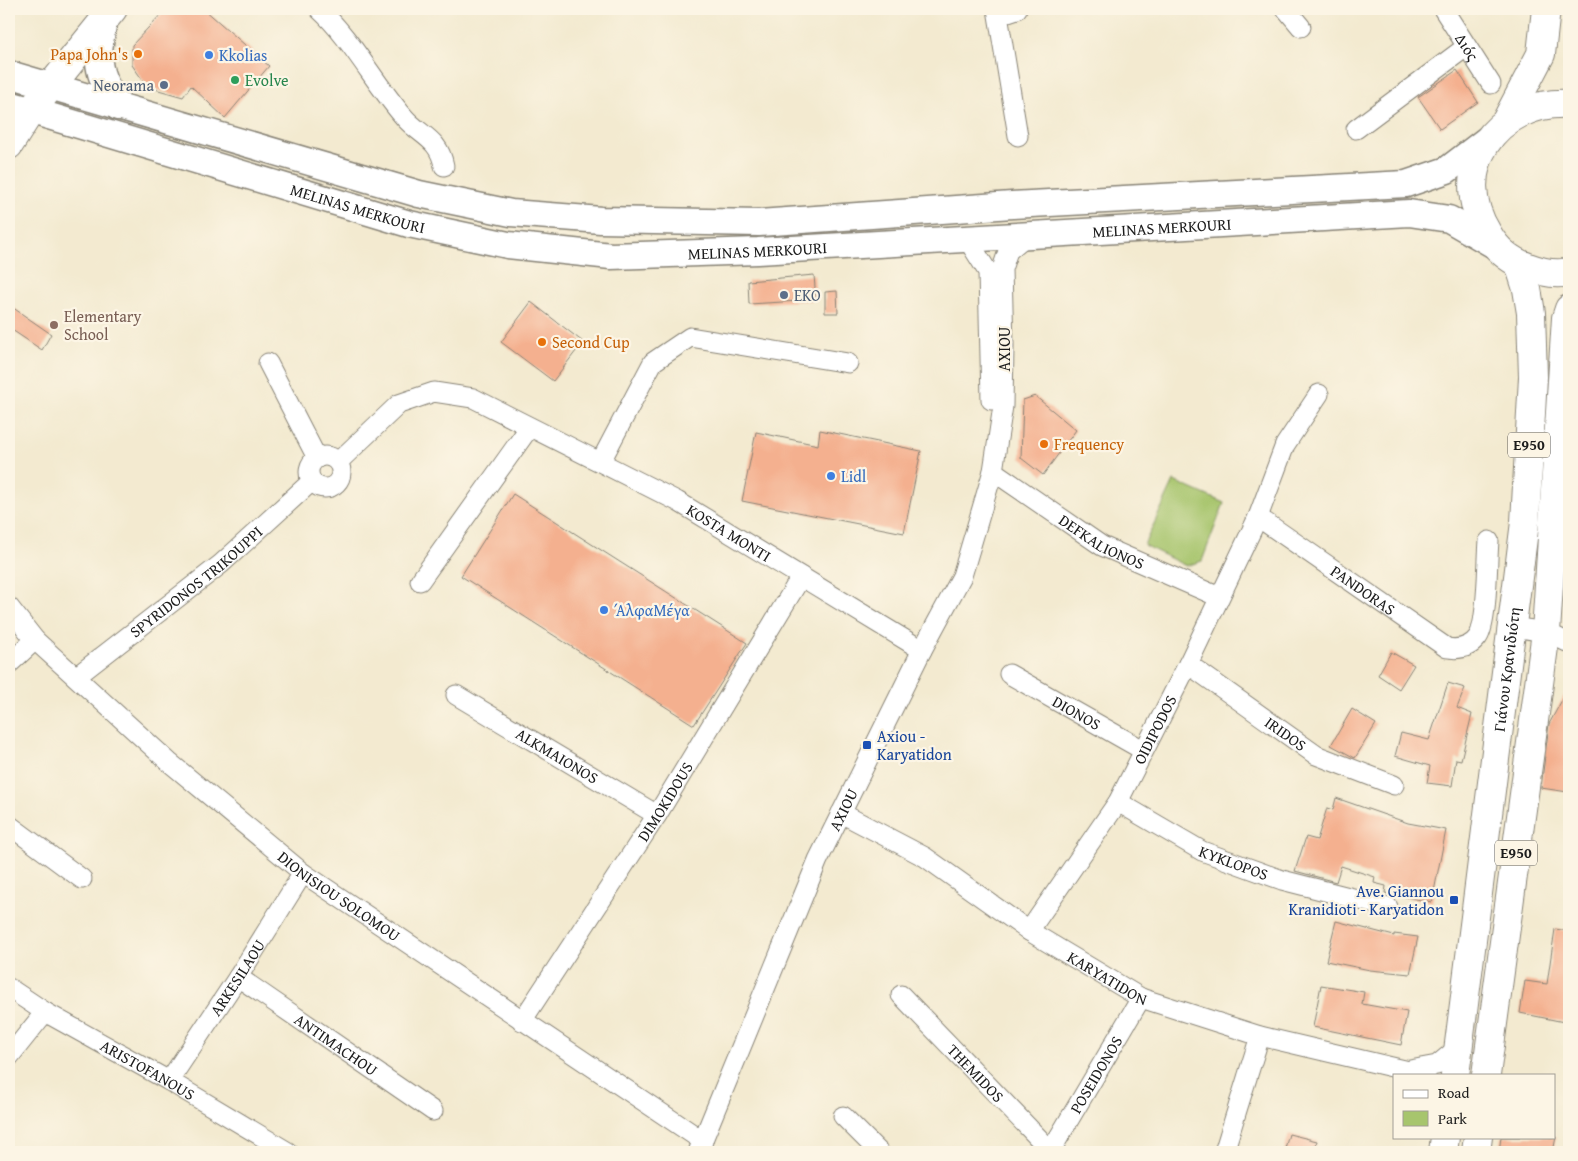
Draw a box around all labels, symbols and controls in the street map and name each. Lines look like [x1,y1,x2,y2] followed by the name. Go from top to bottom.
[1449,28,1485,66] street label: Διός
[50,42,128,66] place label: Papa John's
[219,43,267,67] place label: Kkolias
[132,48,144,60] marker: Papa John's
[203,49,215,61] marker: Kkolias
[245,68,289,92] place label: Evolve
[93,73,154,97] place label: Neorama
[229,74,241,86] marker: Evolve
[158,79,170,91] marker: Neorama
[287,177,427,239] street label: MELINAS MERKOURI
[1092,211,1232,243] street label: MELINAS MERKOURI
[687,235,828,265] street label: MELINAS MERKOURI
[794,283,821,307] place label: EKO
[778,289,790,301] marker: EKO
[64,304,141,346] place label: Elementary School
[48,319,60,331] marker: Elementary School
[992,326,1016,371] street label: AXIOU
[552,330,630,354] place label: Second Cup
[536,336,548,348] marker: Second Cup
[1054,432,1124,456] place label: Frequency
[1508,432,1550,458] road number: E950
[1038,438,1050,450] marker: Frequency
[841,464,867,488] place label: Lidl
[825,470,837,482] marker: Lidl
[682,498,776,568] street label: KOSTA MONTI
[1054,508,1148,575] street label: DEFKALIONOS
[124,520,268,643] street label: SPYRIDONOS TRIKOUPPI
[1326,559,1401,621] street label: PANDORAS
[614,598,690,622] place label: ΆλφαΜέγα
[598,604,610,616] marker: ΆλφαΜέγα
[1487,606,1526,733] street label: Γιάνου Κρανιδιότη
[1048,689,1106,736] street label: DIONOS
[1127,691,1182,768] street label: OIDIPODOS
[1260,710,1312,757] street label: IRIDOS
[511,721,603,790] street label: ALKMAIONOS
[877,724,952,766] place label: Axiou - Karyatidon
[861,739,873,751] marker: Axiou - Karyatidon
[631,757,699,846] street label: DIMOKIDOUS
[822,784,864,835] street label: AXIOU
[1196,839,1272,886] street label: KYKLOPOS
[1495,840,1537,866] road number: E950
[273,845,406,947] street label: DIONISIOU SOLOMOU
[1288,879,1444,921] place label: Ave. Giannou Kranidioti - Karyatidon
[1448,894,1460,906] marker: Ave. Giannou Kranidioti - Karyatidon
[204,934,271,1020] street label: ARKESILAOU
[1063,945,1151,1011] street label: KARYATIDON
[290,1007,383,1082] street label: ANTIMACHOU
[1063,1031,1128,1118] street label: POSEIDONOS
[96,1033,200,1106] street label: ARISTOFANOUS
[942,1038,1010,1108] street label: THEMIDOS
[1393,1074,1556,1138] legend
[1438,1082,1469,1103] text: Road
[1438,1108,1467,1129] text: Park

